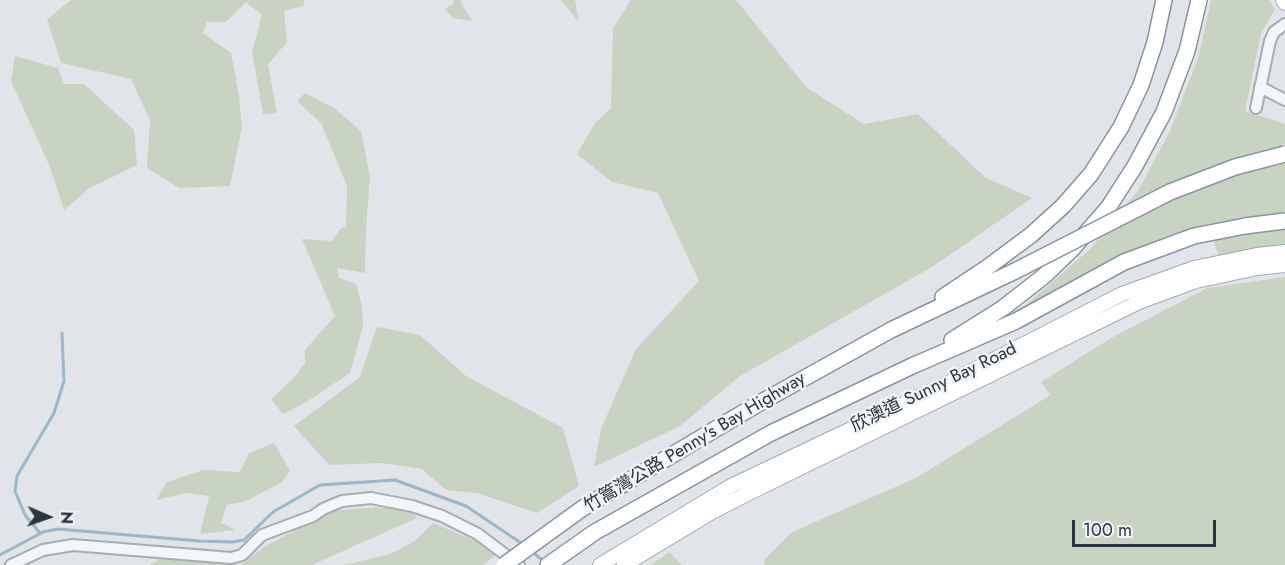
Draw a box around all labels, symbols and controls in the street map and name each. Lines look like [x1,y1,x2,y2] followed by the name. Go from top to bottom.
[848,338,1020,438] street label: 欣澳道 Sunny Bay Road
[580,368,810,518] street label: 竹篙灣公路 Penny's Bay Highway
[18,487,78,547] north arrow
[1075,508,1219,546] scale bar
[55,511,78,524] text: N
[1083,517,1132,543] text: 100 m

